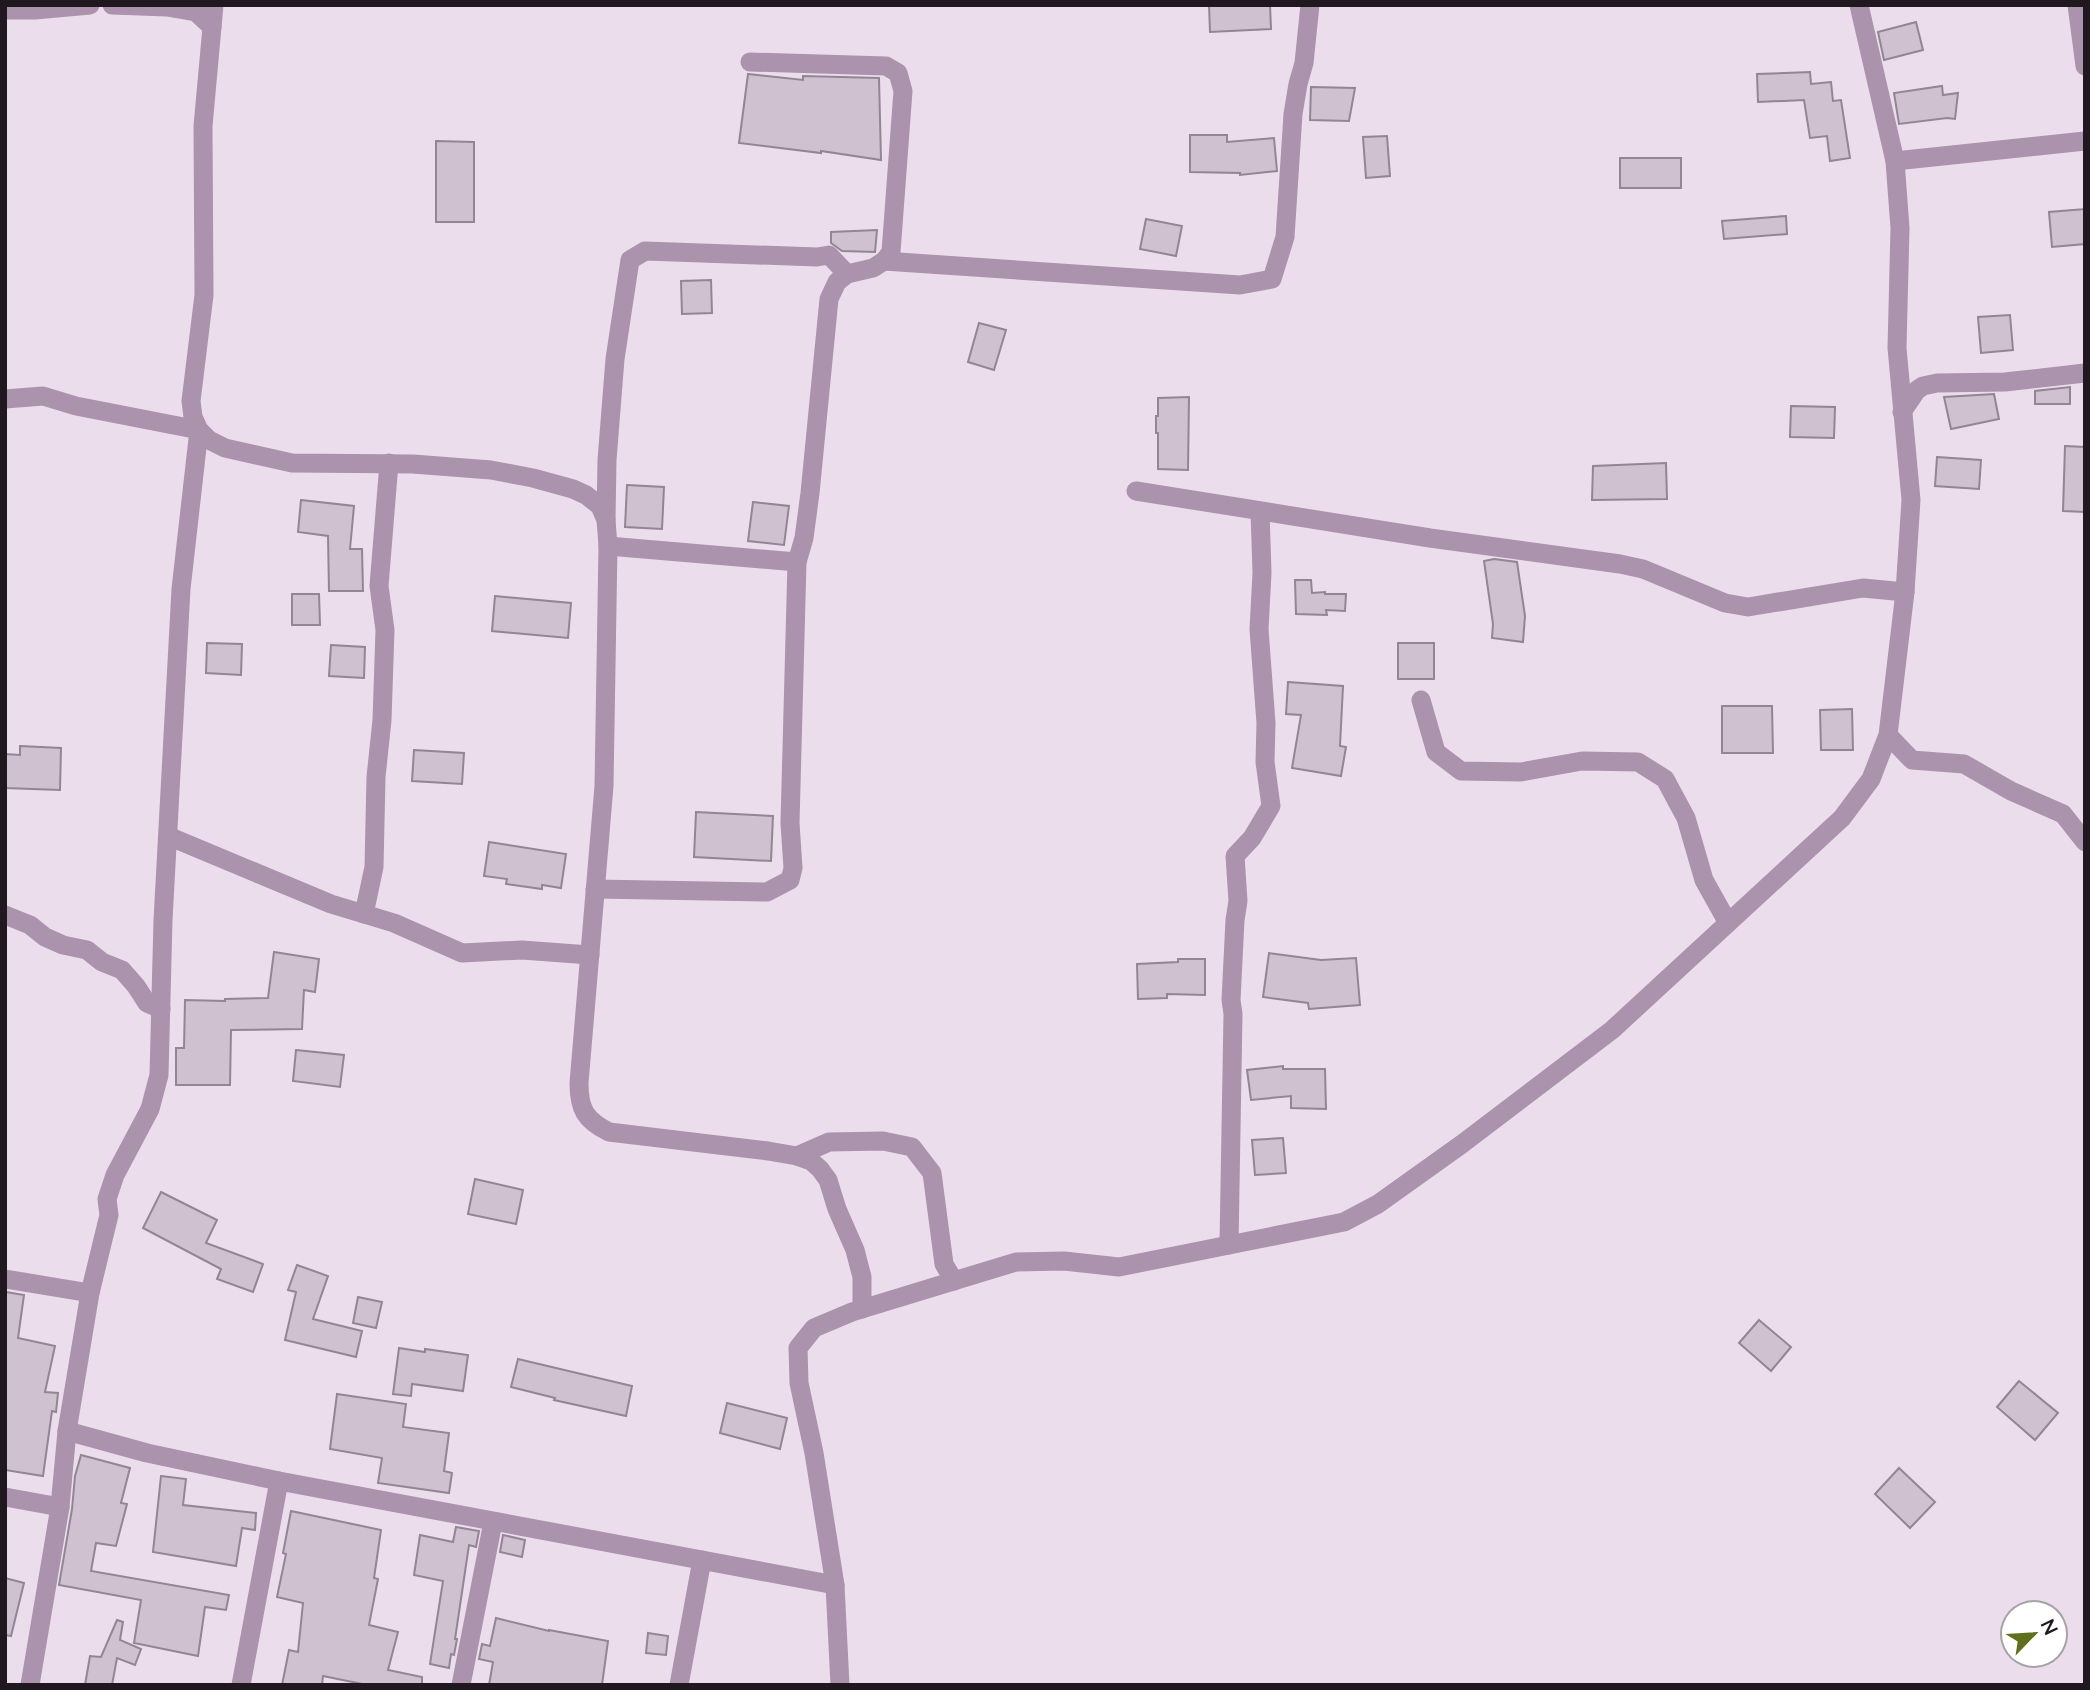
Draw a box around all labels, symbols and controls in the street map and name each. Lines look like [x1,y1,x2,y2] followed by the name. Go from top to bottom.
[1999,1599,2069,1669] north arrow
[2036,1615,2063,1638] text: N

